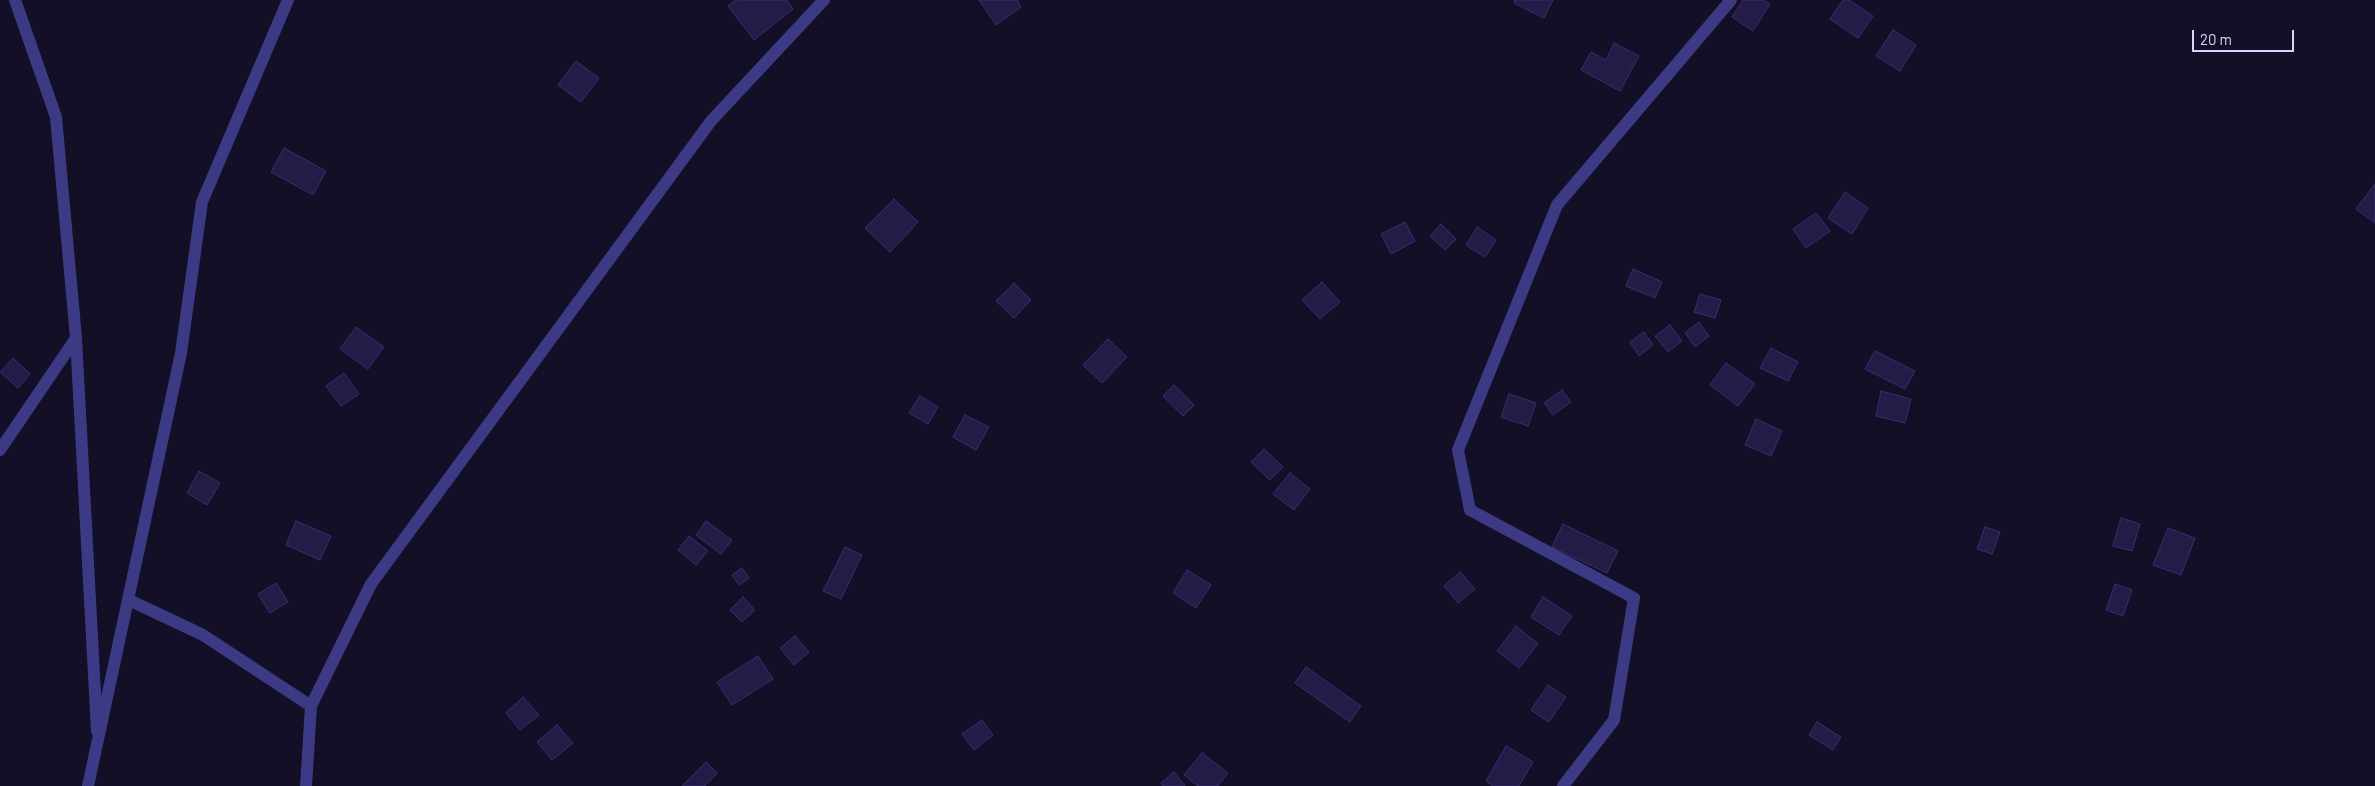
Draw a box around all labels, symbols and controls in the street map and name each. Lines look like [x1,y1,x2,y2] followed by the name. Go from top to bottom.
[2195,20,2298,52] scale bar
[2200,30,2232,48] text: 20 m

